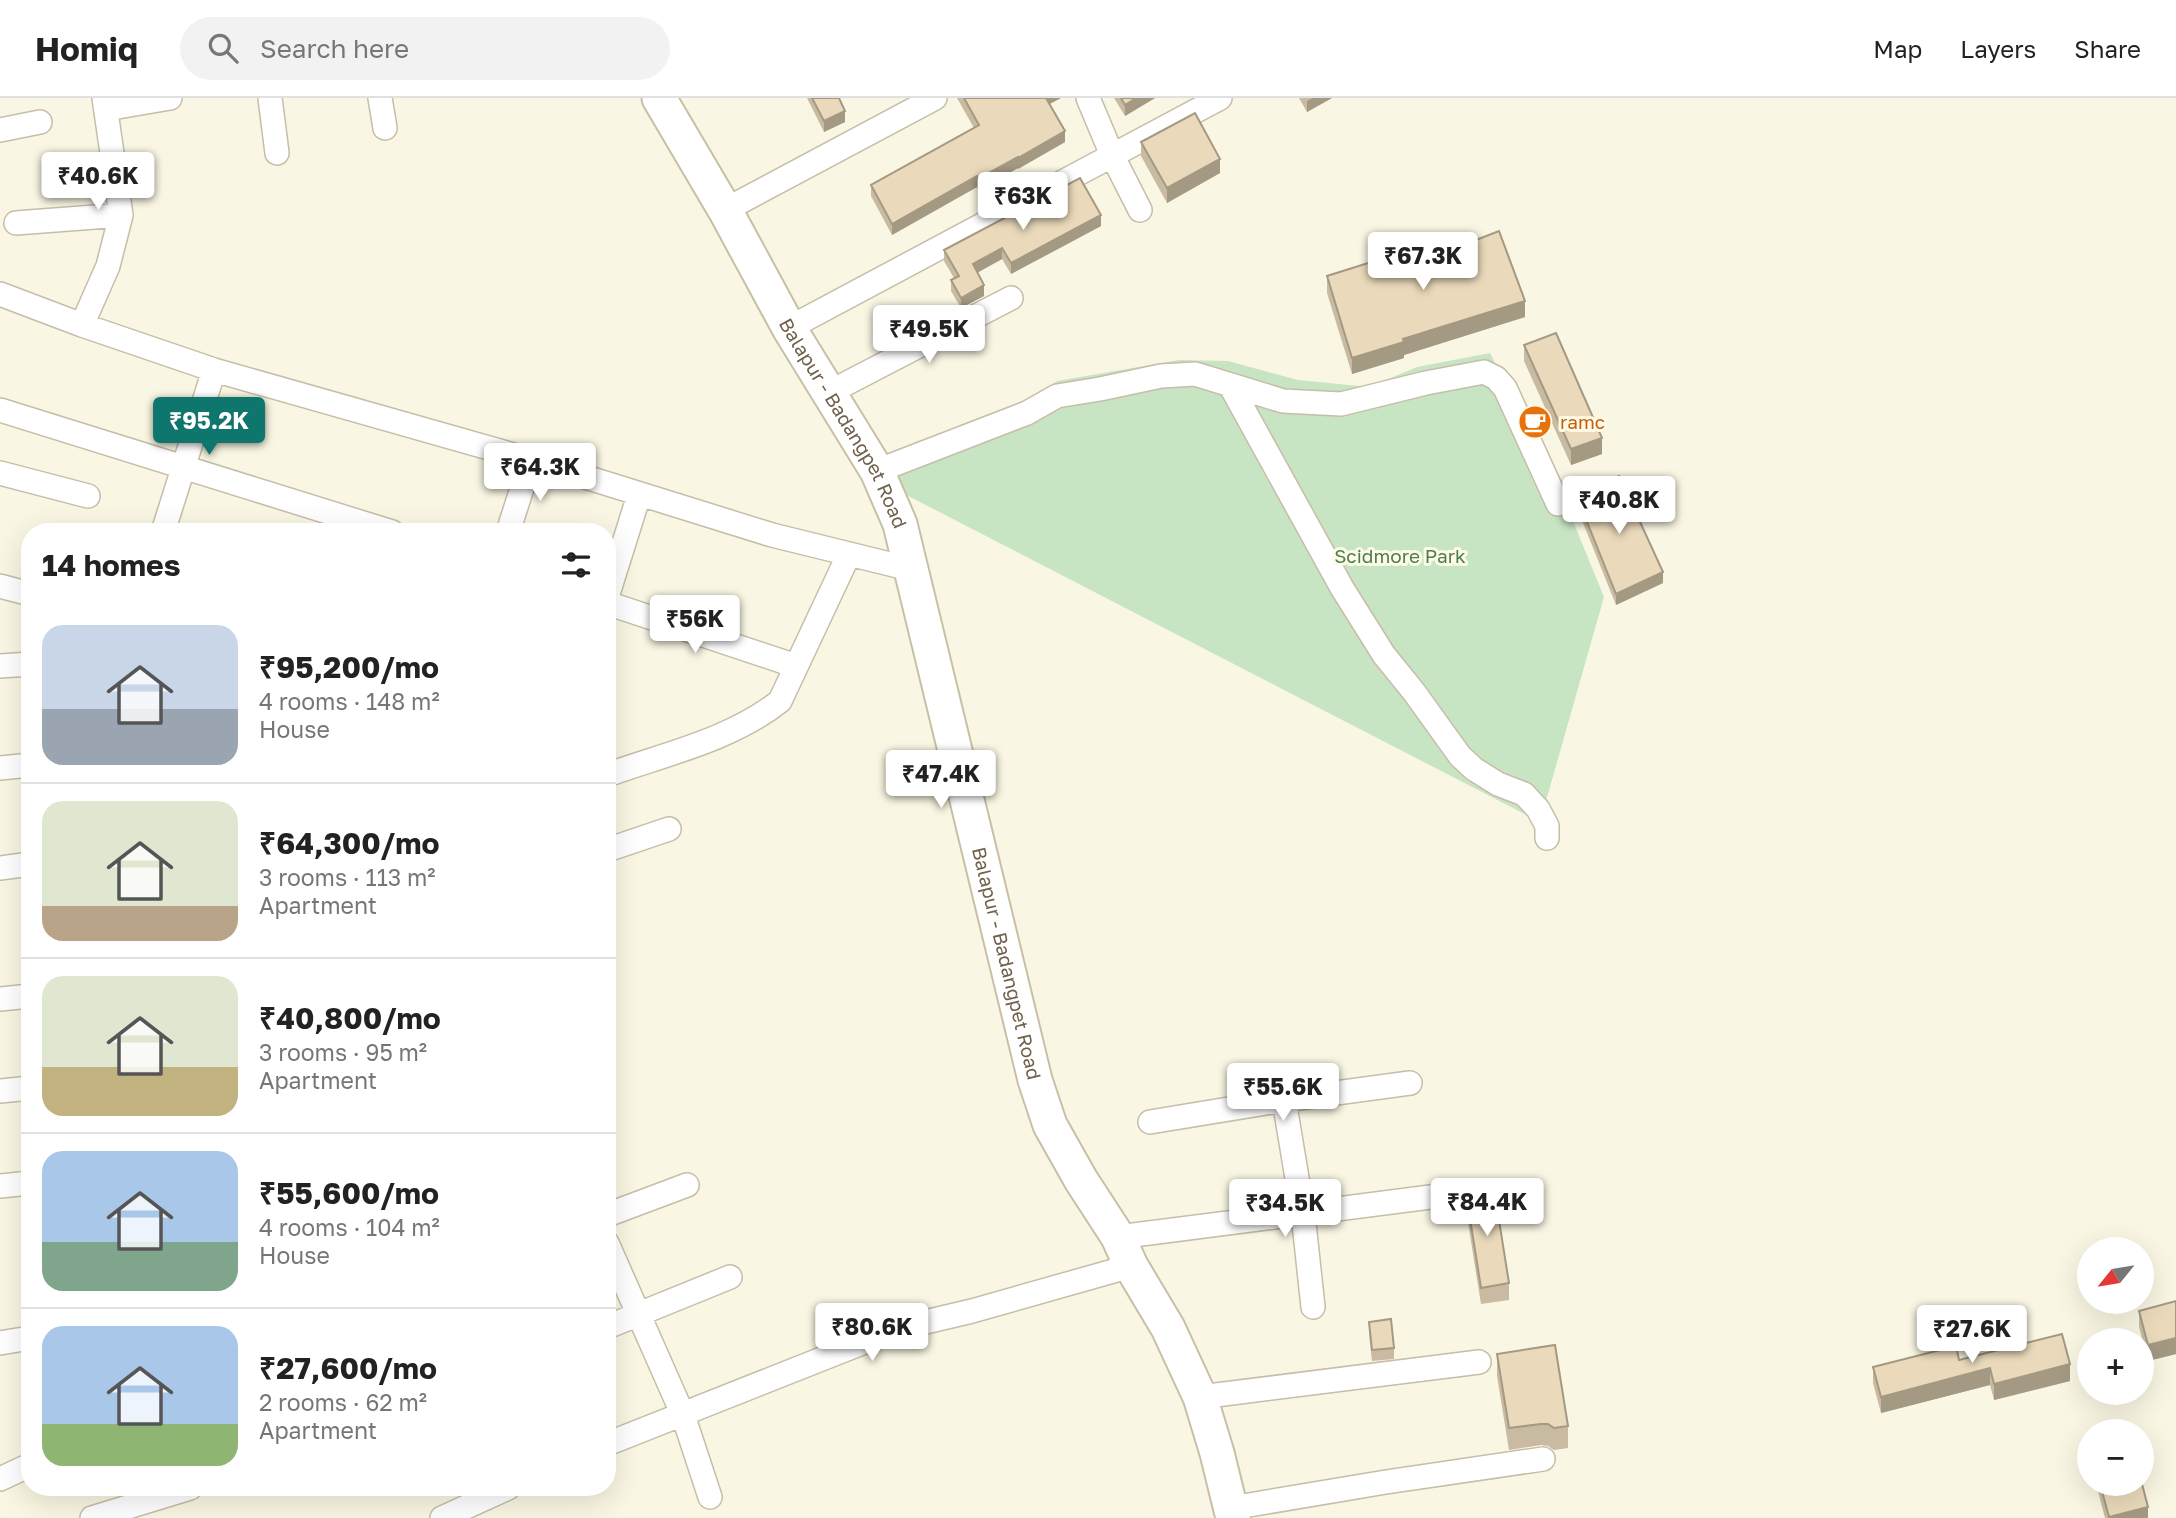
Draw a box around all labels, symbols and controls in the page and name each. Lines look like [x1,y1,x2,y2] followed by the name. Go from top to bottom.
[180,17,670,80] search box
[35,29,138,68] text: Homiq
[204,29,242,67] icon: search
[260,33,409,64] text: Search here
[1873,34,1922,63] text: Map
[1960,34,2036,63] text: Layers
[2074,34,2141,63] text: Share
[41,152,155,212] pin: ₹40.6K
[57,161,139,189] text: ₹40.6K
[982,172,1064,232] pin: ₹63K
[994,181,1052,209] text: ₹63K
[1366,232,1480,292] pin: ₹67.3K
[1384,241,1462,269] text: ₹67.3K
[872,306,986,365] pin: ₹49.5K
[775,314,912,532] street label: Balapur - Badangpet Road
[889,314,969,342] text: ₹49.5K
[152,398,266,457] pin: ₹95.2K
[1516,403,1554,441] cafe icon: ramc
[169,406,249,434] text: ₹95.2K
[1560,410,1605,433] place label: ramc
[483,444,597,503] pin: ₹64.3K
[500,452,580,480] text: ₹64.3K
[1562,476,1676,536] pin: ₹40.8K
[1578,485,1660,513] text: ₹40.8K
[1334,544,1466,567] park label: Scidmore Park
[557,546,595,584] icon: filters
[42,547,181,583] text: 14 homes
[654,596,736,655] pin: ₹56K
[666,604,724,632] text: ₹56K
[259,649,439,685] text: ₹95,200/mo
[98,653,182,737] icon: home
[259,687,440,715] text: 4 rooms · 148 m²
[259,715,330,743] text: House
[884,750,998,810] pin: ₹47.4K
[902,759,980,787] text: ₹47.4K
[259,825,440,861] text: ₹64,300/mo
[98,829,182,913] icon: home
[968,845,1046,1082] street label: Balapur - Badangpet Road
[259,863,436,891] text: 3 rooms · 113 m²
[259,891,377,919] text: Apartment
[259,1000,441,1036] text: ₹40,800/mo
[98,1004,182,1088] icon: home
[259,1038,427,1066] text: 3 rooms · 95 m²
[1226,1063,1340,1123] pin: ₹55.6K
[259,1066,377,1094] text: Apartment
[1243,1072,1323,1100] text: ₹55.6K
[259,1175,439,1211] text: ₹55,600/mo
[1430,1178,1544,1238] pin: ₹84.4K
[98,1179,182,1263] icon: home
[1228,1180,1342,1239] pin: ₹34.5K
[1447,1187,1527,1215] text: ₹84.4K
[1245,1188,1325,1216] text: ₹34.5K
[259,1213,440,1241] text: 4 rooms · 104 m²
[2077,1237,2154,1314] north arrow
[2077,1237,2154,1496] map controls
[259,1241,330,1269] text: House
[815,1304,929,1363] pin: ₹80.6K
[1915,1306,2029,1365] pin: ₹27.6K
[831,1312,913,1340] text: ₹80.6K
[1933,1314,2011,1342] text: ₹27.6K
[2077,1328,2154,1405] button: +
[259,1350,437,1386] text: ₹27,600/mo
[98,1354,182,1438] icon: home
[259,1388,427,1416] text: 2 rooms · 62 m²
[259,1416,377,1444] text: Apartment
[2077,1419,2154,1496] button: −

